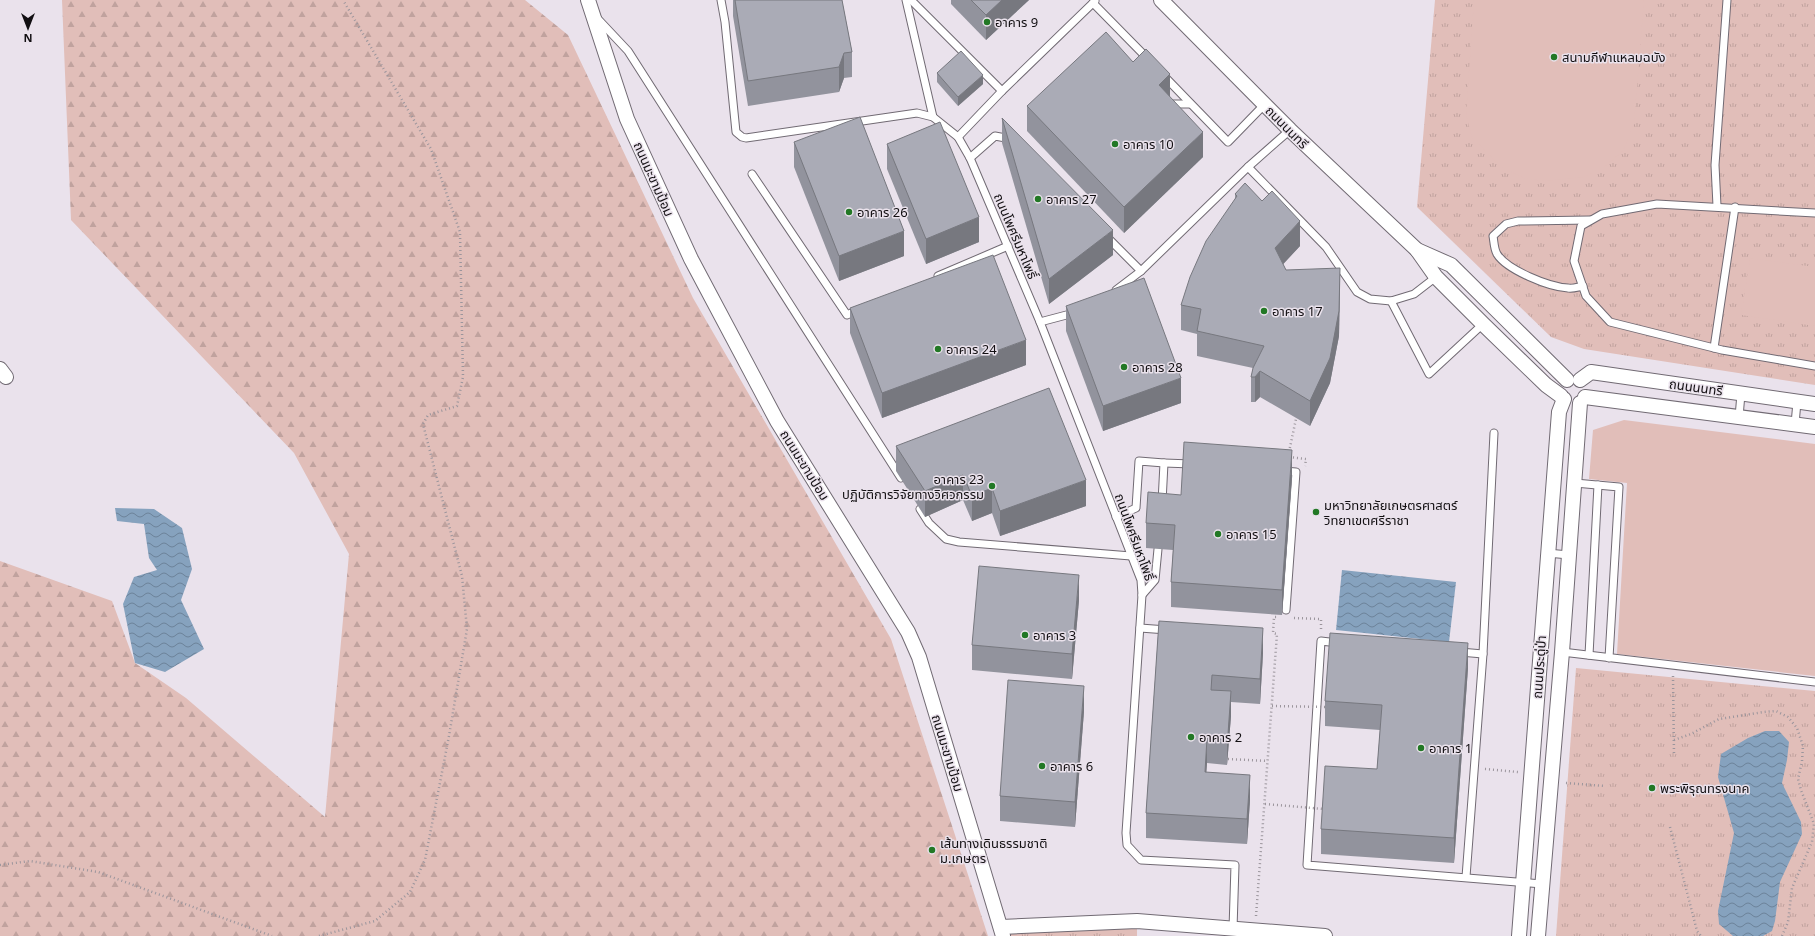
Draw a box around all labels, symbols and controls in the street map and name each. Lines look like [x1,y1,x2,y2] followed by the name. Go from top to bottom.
[8,8,48,48] north arrow
[995,13,1038,31] place label: อาคาร 9
[982,17,992,27] marker: อาคาร 9
[24,31,32,46] text: N
[1562,48,1666,66] place label: สนามกีฬาแหลมฉบัง
[1549,52,1559,62] marker: สนามกีฬาแหลมฉบัง
[1262,102,1312,152] street label: ถนนนนทรี
[1123,135,1174,153] place label: อาคาร 10
[630,139,678,219] street label: ถนนมะขามป้อม
[1110,139,1120,149] marker: อาคาร 10
[990,190,1042,282] street label: ถนนโพศรีมหาโพธิ์
[1046,190,1097,208] place label: อาคาร 27
[1033,194,1043,204] marker: อาคาร 27
[857,203,908,221] place label: อาคาร 26
[844,207,854,217] marker: อาคาร 26
[1272,302,1323,320] place label: อาคาร 17
[1259,306,1269,316] marker: อาคาร 17
[946,340,997,358] place label: อาคาร 24
[933,344,943,354] marker: อาคาร 24
[1132,358,1183,376] place label: อาคาร 28
[1119,362,1129,372] marker: อาคาร 28
[1668,374,1724,400] street label: ถนนนนทรี
[776,426,834,504] street label: ถนนมะขามป้อม
[842,470,984,503] place label: อาคาร 23 ปฏิบัติการวิจัยทางวิศวกรรม
[987,481,997,491] marker: อาคาร 23 ปฏิบัติการวิจัยทางวิศวกรรม
[1111,491,1159,583] street label: ถนนโพศรีมหาโพธิ์
[1324,496,1458,529] place label: มหาวิทยาลัยเกษตรศาสตร์ วิทยาเขตศรีราชา
[1311,507,1321,517] marker: มหาวิทยาลัยเกษตรศาสตร์ วิทยาเขตศรีราชา
[1226,525,1277,543] place label: อาคาร 15
[1213,529,1223,539] marker: อาคาร 15
[1033,626,1076,644] place label: อาคาร 3
[1020,630,1030,640] marker: อาคาร 3
[1528,635,1550,699] street label: ถนนประดู่ป่า
[928,712,968,794] street label: ถนนมะขามป้อม
[1199,728,1242,746] place label: อาคาร 2
[1186,732,1196,742] marker: อาคาร 2
[1429,739,1472,757] place label: อาคาร 1
[1416,743,1426,753] marker: อาคาร 1
[1050,757,1093,775] place label: อาคาร 6
[1037,761,1047,771] marker: อาคาร 6
[1660,779,1749,797] place label: พระพิรุณทรงนาค
[1647,783,1657,793] marker: พระพิรุณทรงนาค
[940,834,1047,867] place label: เส้นทางเดินธรรมชาติ ม.เกษตร
[927,845,937,855] marker: เส้นทางเดินธรรมชาติ ม.เกษตร

